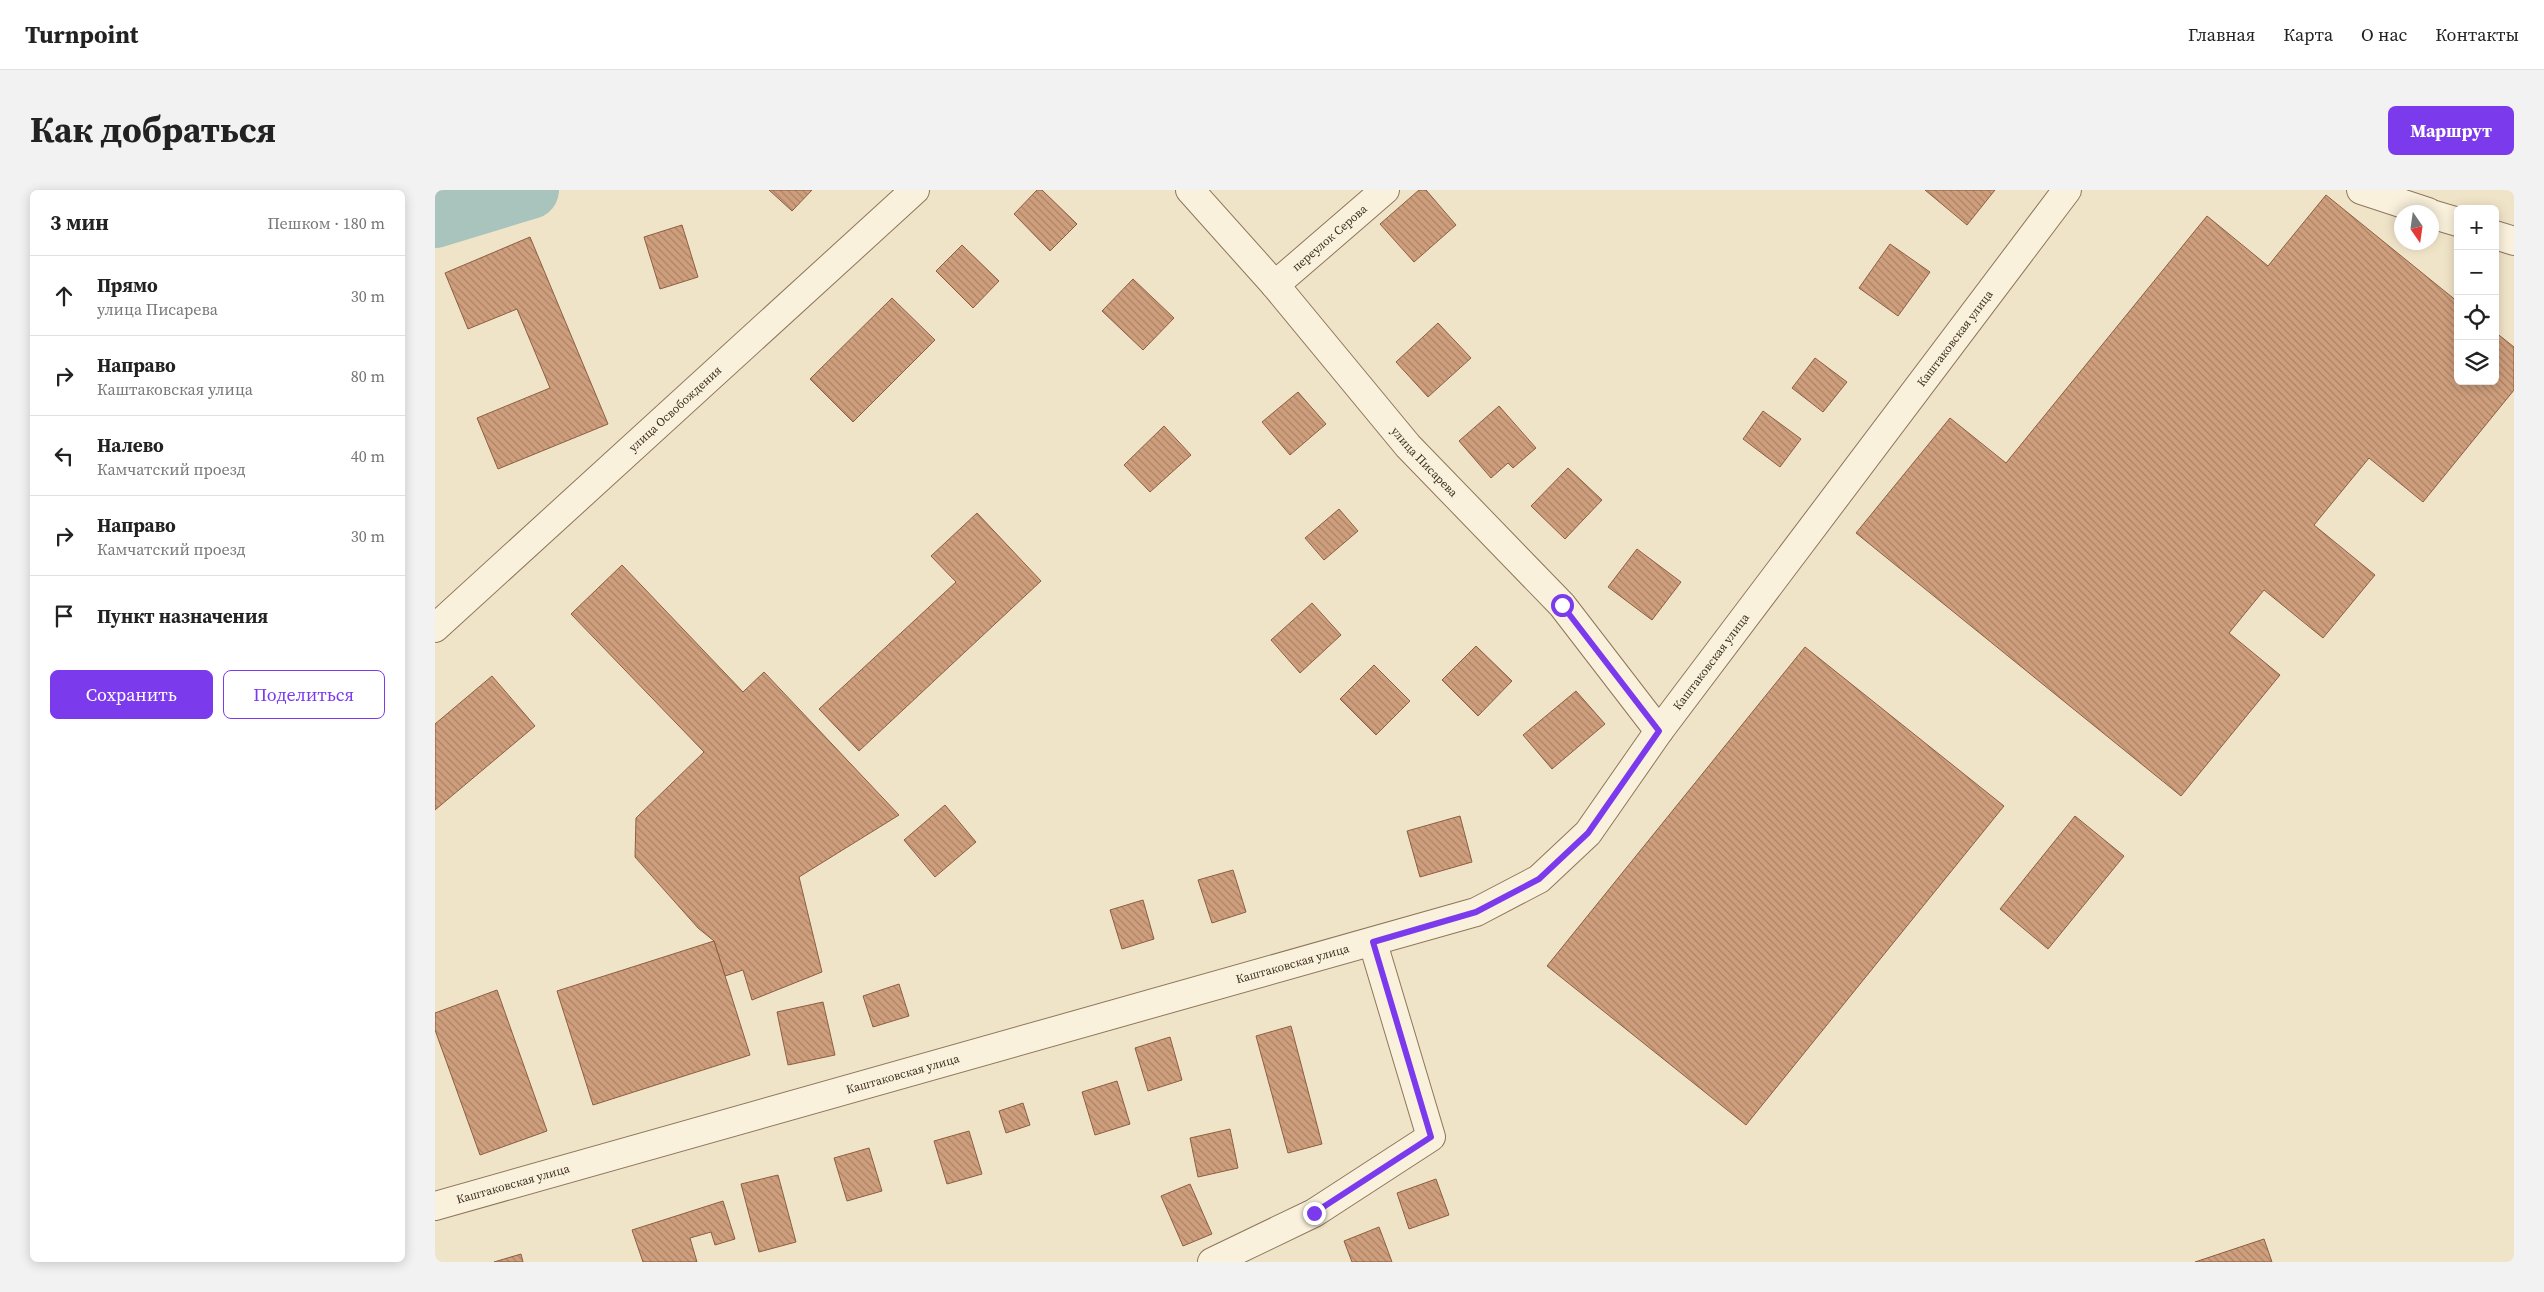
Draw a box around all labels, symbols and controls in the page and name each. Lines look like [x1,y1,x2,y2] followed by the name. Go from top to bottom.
[25,18,138,51] text: Turnpoint
[2188,22,2255,47] text: Главная
[2283,22,2333,47] text: Карта
[2361,22,2407,47] text: О нас
[2435,22,2519,47] text: Контакты
[30,106,276,154] text: Как добраться
[2388,106,2514,155] button: Маршрут
[1289,200,1371,275] street label: переулок Серова
[2394,205,2439,250] north arrow
[2454,205,2499,385] map controls
[2454,205,2499,250] button: +
[50,208,109,237] text: 3 мин
[267,212,385,234] text: Пешком · 180 m
[2454,250,2499,295] button: −
[97,272,158,298] text: Прямо
[50,282,78,310] icon: ahead
[351,285,385,307] text: 30 m
[1913,286,1997,390] street label: Каштаковская улица
[2454,295,2499,340] button: locate
[97,298,218,320] text: улица Писарева
[2454,340,2499,385] button: layers
[97,352,176,378] text: Направо
[50,362,78,390] icon: right
[625,362,725,455] street label: улица Освобождения
[351,365,385,387] text: 80 m
[97,378,253,400] text: Каштаковская улица
[1387,423,1462,501] street label: улица Писарева
[97,432,164,458] text: Налево
[50,442,78,470] icon: left
[351,445,385,467] text: 40 m
[97,458,246,480] text: Камчатский проезд
[97,512,176,538] text: Направо
[50,522,78,550] icon: right
[351,525,385,547] text: 30 m
[97,538,246,560] text: Камчатский проезд
[1551,594,1574,617] route start
[50,602,78,630] icon: arrive
[97,603,268,629] text: Пункт назначения
[1670,610,1753,713] street label: Каштаковская улица
[50,670,213,719] button: Сохранить
[223,670,385,719] button: Поделиться
[1234,940,1352,987] street label: Каштаковская улица
[844,1050,962,1098] street label: Каштаковская улица
[454,1160,572,1208] street label: Каштаковская улица
[1303,1202,1326,1225] route end

